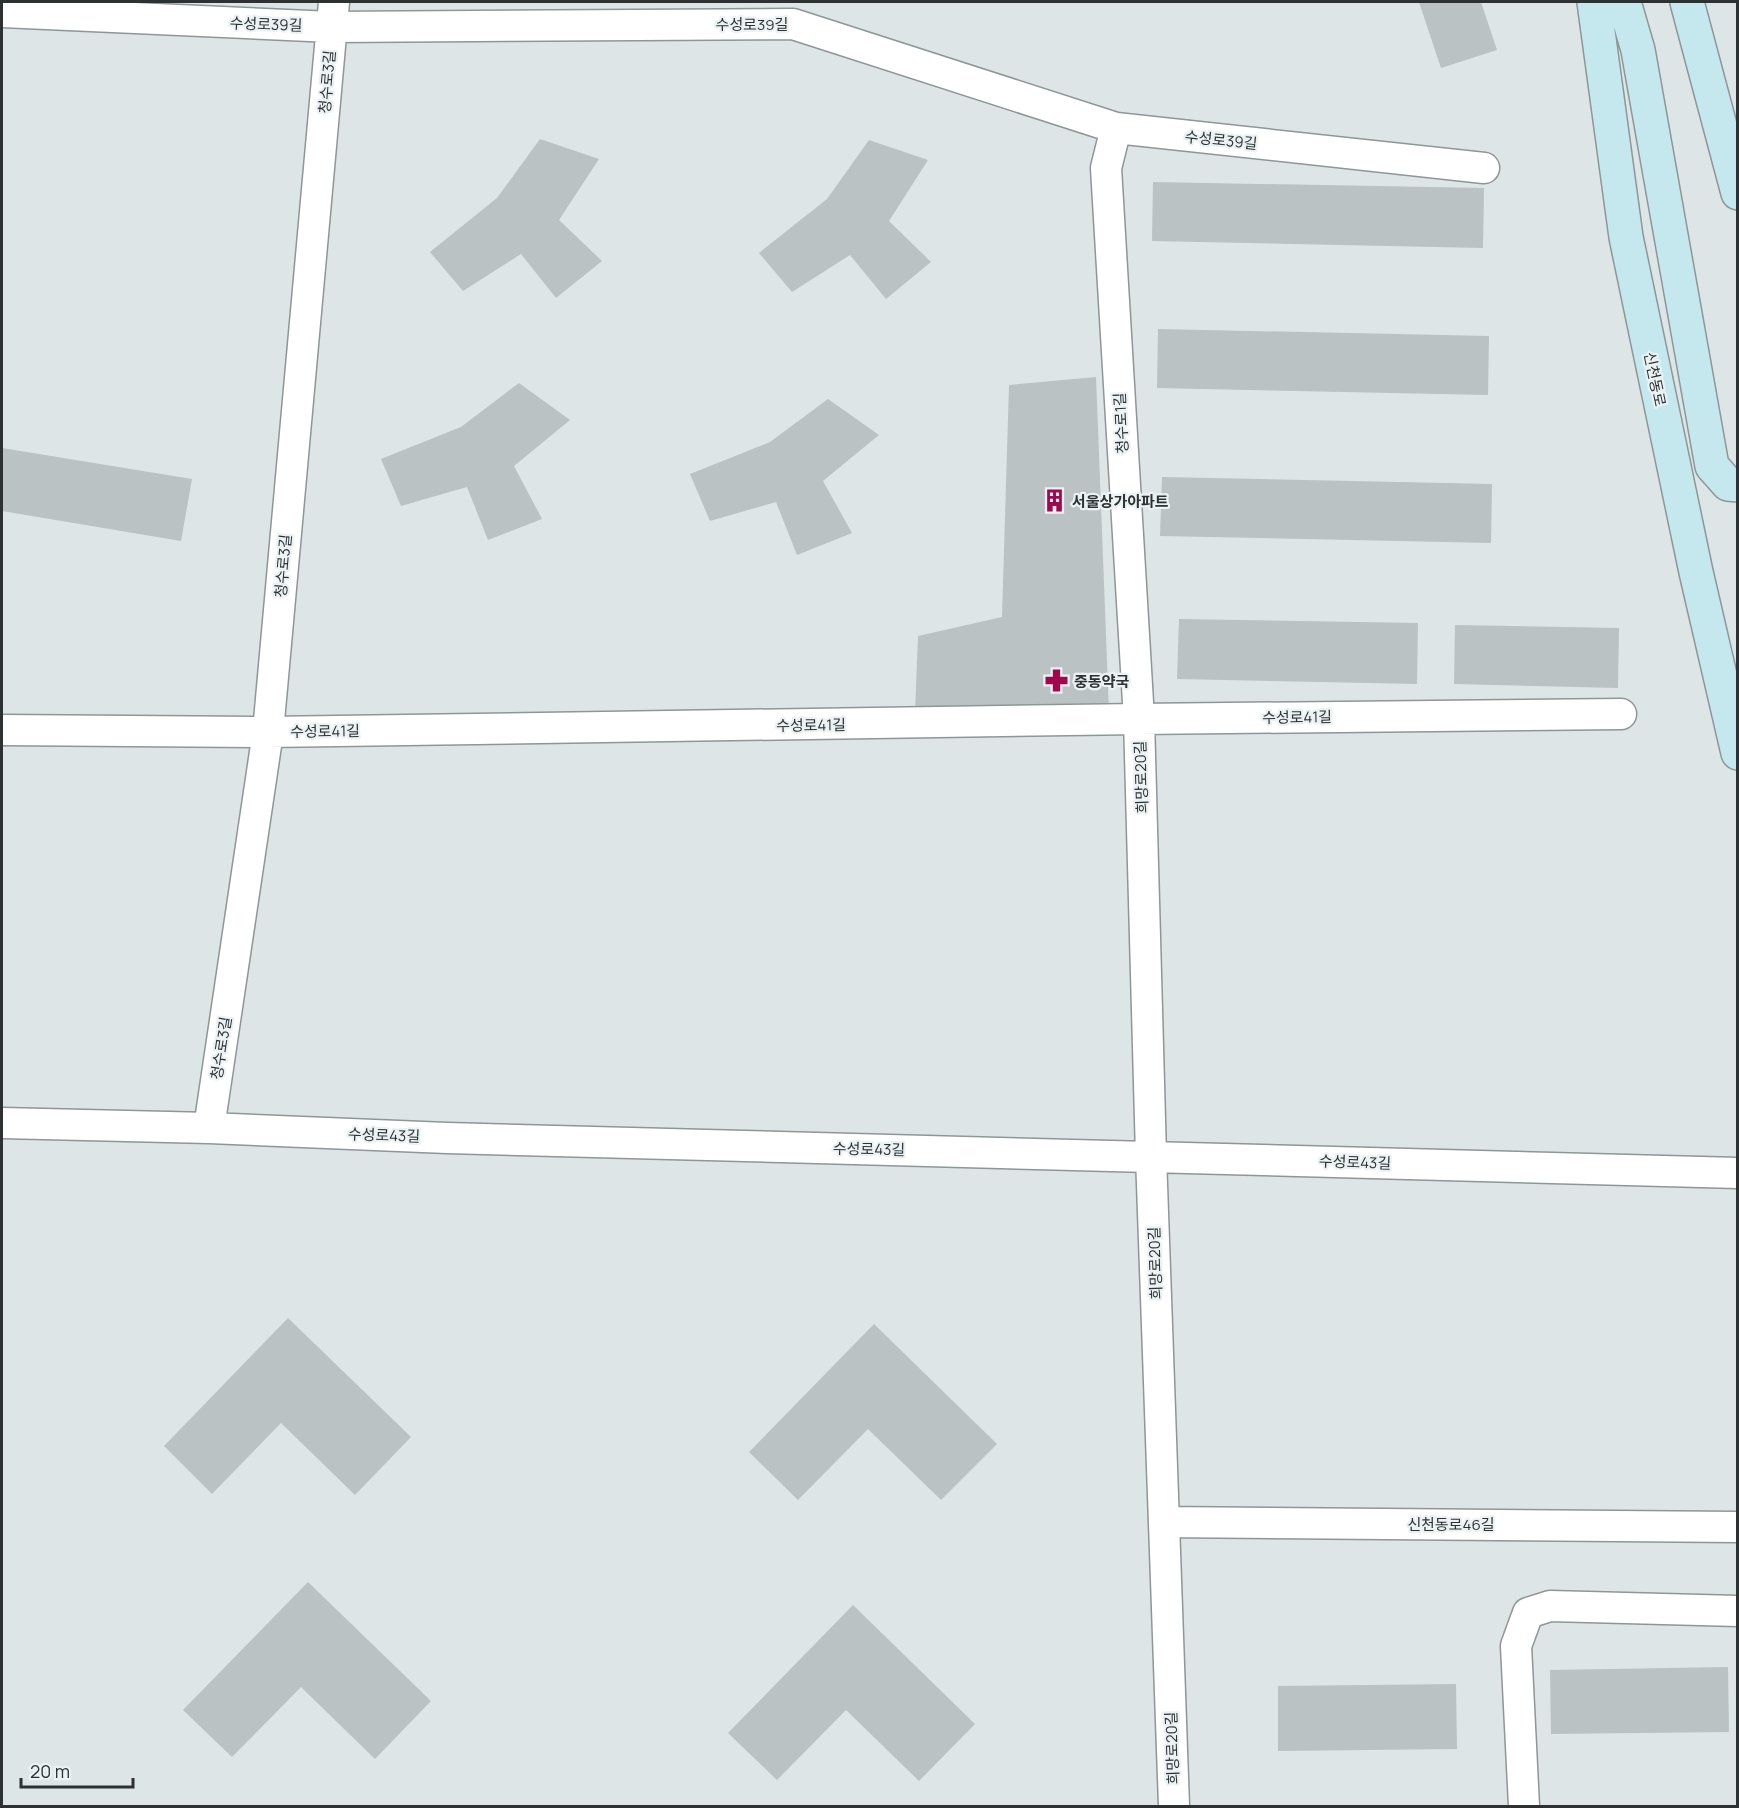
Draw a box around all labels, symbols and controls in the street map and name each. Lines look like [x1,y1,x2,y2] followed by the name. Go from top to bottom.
[229,12,303,36] street label: 수성로39길
[716,14,788,35] street label: 수성로39길
[314,49,340,115] street label: 청수로3길
[1184,126,1258,154] street label: 수성로39길
[1639,350,1671,408] street label: 신천동로
[1109,392,1133,454] street label: 청수로1길
[1041,488,1067,514] building icon: 서울상가아파트
[1072,491,1169,512] place label: 서울상가아파트
[270,533,296,599] street label: 청수로3길
[1043,668,1069,694] pharmacy icon: 중동약국
[1074,671,1129,692] place label: 중동약국
[1262,706,1332,728] street label: 수성로41길
[776,714,846,736] street label: 수성로41길
[290,720,360,742] street label: 수성로41길
[1129,740,1153,814] street label: 희망로20길
[206,1015,236,1081] street label: 청수로3길
[347,1123,421,1147] street label: 수성로43길
[833,1138,905,1160] street label: 수성로43길
[1318,1150,1392,1174] street label: 수성로43길
[1143,1226,1167,1300] street label: 희망로20길
[1407,1514,1495,1535] street label: 신천동로46길
[1160,1711,1184,1785] street label: 희망로20길
[21,1751,134,1789] scale bar
[30,1759,70,1783] text: 20 m

